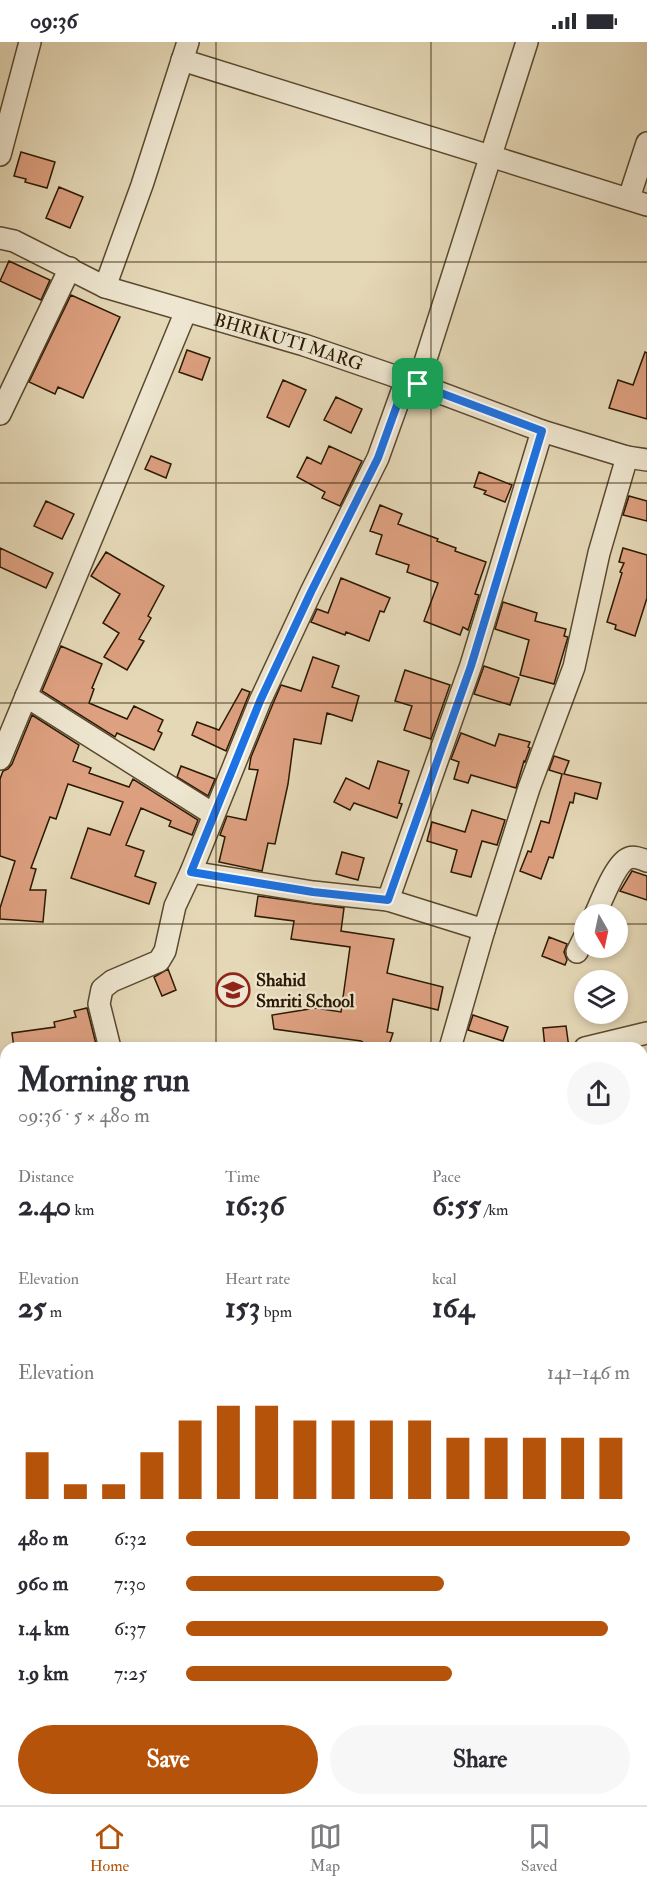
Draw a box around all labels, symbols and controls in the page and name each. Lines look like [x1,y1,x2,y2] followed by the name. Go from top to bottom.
[30,7,78,35] text: 09:36
[211,308,366,376] street label: BHRIKUTI MARG
[392,358,443,409] pin
[401,367,434,400] icon: arrive
[574,904,628,958] north arrow
[574,904,628,1024] map controls
[256,969,355,1013] place label: Shahid Smriti School
[574,970,628,1024] button: layers
[215,972,251,1008] school or university icon: Shahid Smriti School
[18,1060,190,1101] text: Morning run
[567,1062,630,1125] button: share
[18,1103,150,1128] text: 09:36 · 5 × 480 m
[18,1167,74,1187] text: Distance
[225,1167,260,1187] text: Time
[432,1167,461,1187] text: Pace
[18,1187,71,1224] text: 2.40
[225,1187,285,1224] text: 16:36
[432,1187,481,1224] text: 6:55
[71,1200,94,1220] text: km
[481,1200,508,1220] text: /km
[18,1269,79,1289] text: Elevation
[225,1269,290,1289] text: Heart rate
[432,1269,457,1289] text: kcal
[18,1289,46,1326] text: 25
[225,1289,260,1326] text: 153
[432,1289,474,1326] text: 164
[46,1302,62,1322] text: m
[260,1302,292,1322] text: bpm
[18,1360,94,1385] text: Elevation
[547,1360,630,1385] text: 141–146 m
[18,1526,68,1551] text: 480 m
[114,1526,147,1551] text: 6:32
[18,1571,68,1596] text: 960 m
[114,1571,146,1596] text: 7:30
[18,1616,69,1641] text: 1.4 km
[114,1616,146,1641] text: 6:37
[18,1661,69,1686] text: 1.9 km
[114,1661,147,1686] text: 7:25
[18,1725,318,1794] button: Save
[330,1725,630,1794] button: Share
[90,1820,129,1876] tab: Home
[309,1820,342,1876] tab: Map
[521,1820,557,1876] tab: Saved

